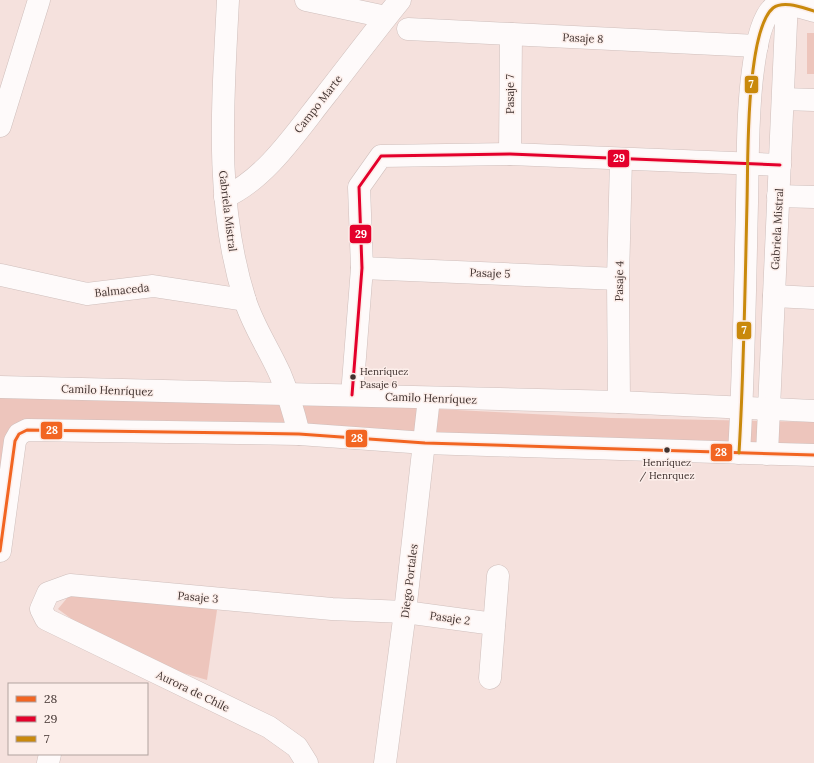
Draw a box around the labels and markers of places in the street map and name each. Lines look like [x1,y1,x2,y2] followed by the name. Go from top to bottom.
[360,365,408,391] place label: Henríquez Pasaje 6
[348,372,358,382] marker: Henríquez Pasaje 6
[662,445,672,455] marker: Henríquez / Henrquez
[639,456,695,482] place label: Henríquez / Henrquez

